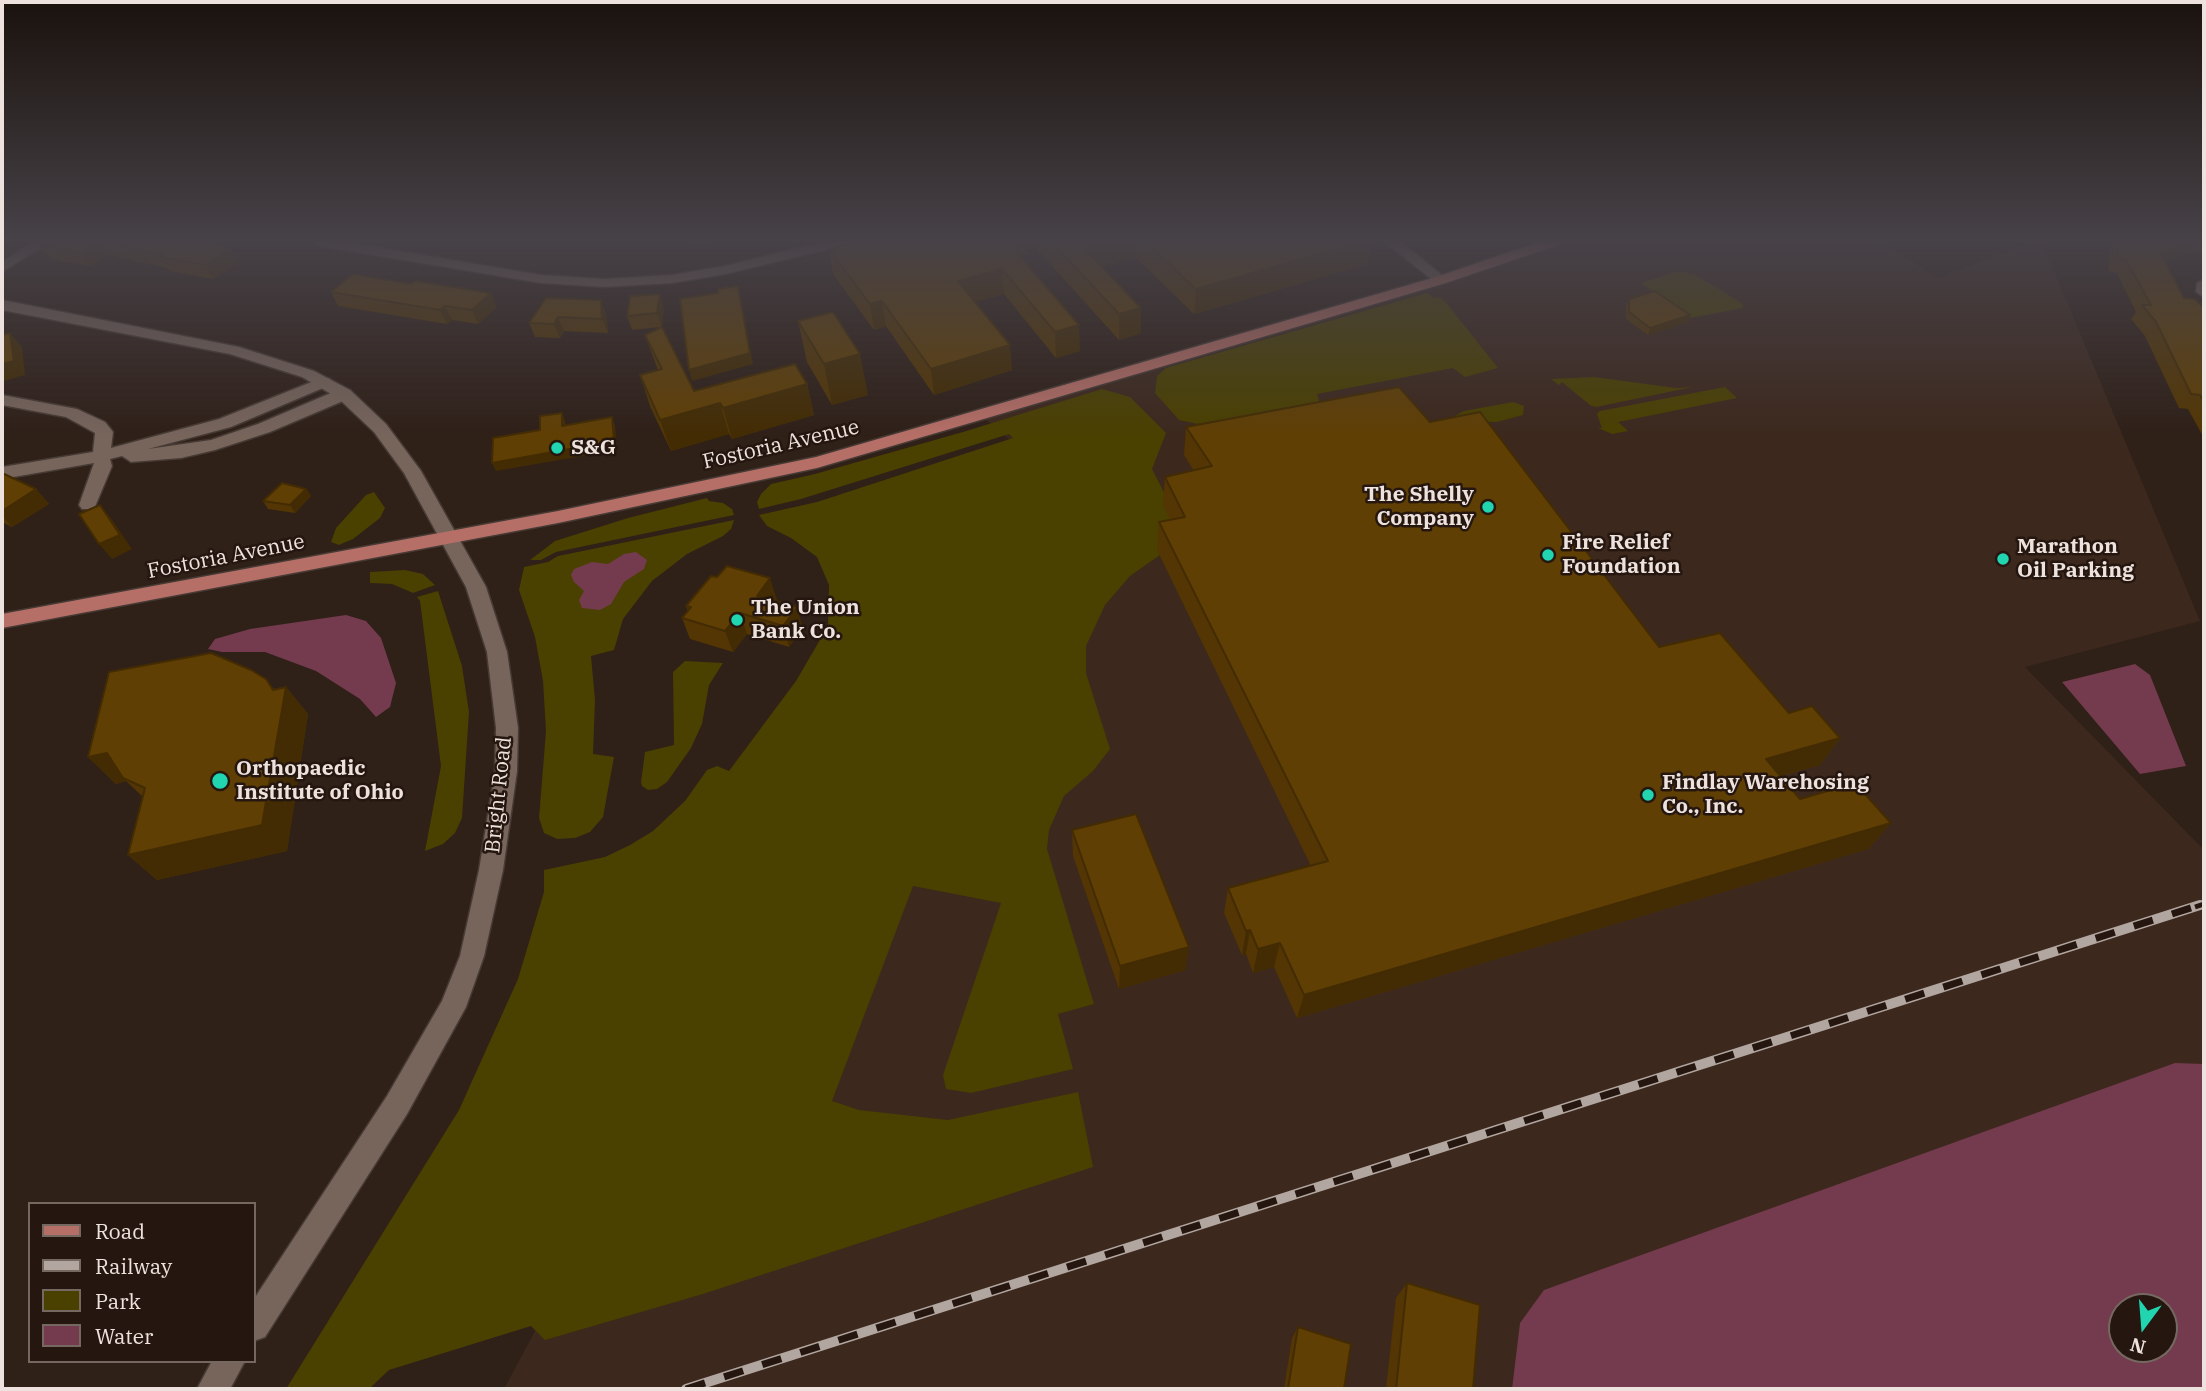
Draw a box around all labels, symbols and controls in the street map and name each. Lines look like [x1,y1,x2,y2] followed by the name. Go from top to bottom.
[700,415,862,475] street label: Fostoria Avenue
[571,435,616,461] place label: S&G
[549,440,565,456] marker: S&G
[1364,482,1474,532] place label: The Shelly Company
[1480,499,1496,515] marker: The Shelly Company
[145,529,307,585] street label: Fostoria Avenue
[1562,530,1681,580] place label: Fire Relief Foundation
[2017,534,2134,584] place label: Marathon Oil Parking
[1540,547,1556,563] marker: Fire Relief Foundation
[1995,551,2011,567] marker: Marathon Oil Parking
[751,595,860,645] place label: The Union Bank Co.
[729,612,745,628] marker: The Union Bank Co.
[480,736,518,854] street label: Bright Road
[236,756,404,806] place label: Orthopaedic Institute of Ohio
[1662,770,1869,820] place label: Findlay Warehosing Co., Inc.
[210,771,230,791] marker: Orthopaedic Institute of Ohio
[1640,787,1656,803] marker: Findlay Warehosing Co., Inc.
[28,1202,256,1363] legend
[95,1217,145,1245] text: Road
[95,1252,172,1280] text: Railway
[95,1287,141,1315] text: Park
[2108,1293,2178,1363] north arrow
[95,1322,153,1350] text: Water
[2127,1333,2148,1360] text: N

